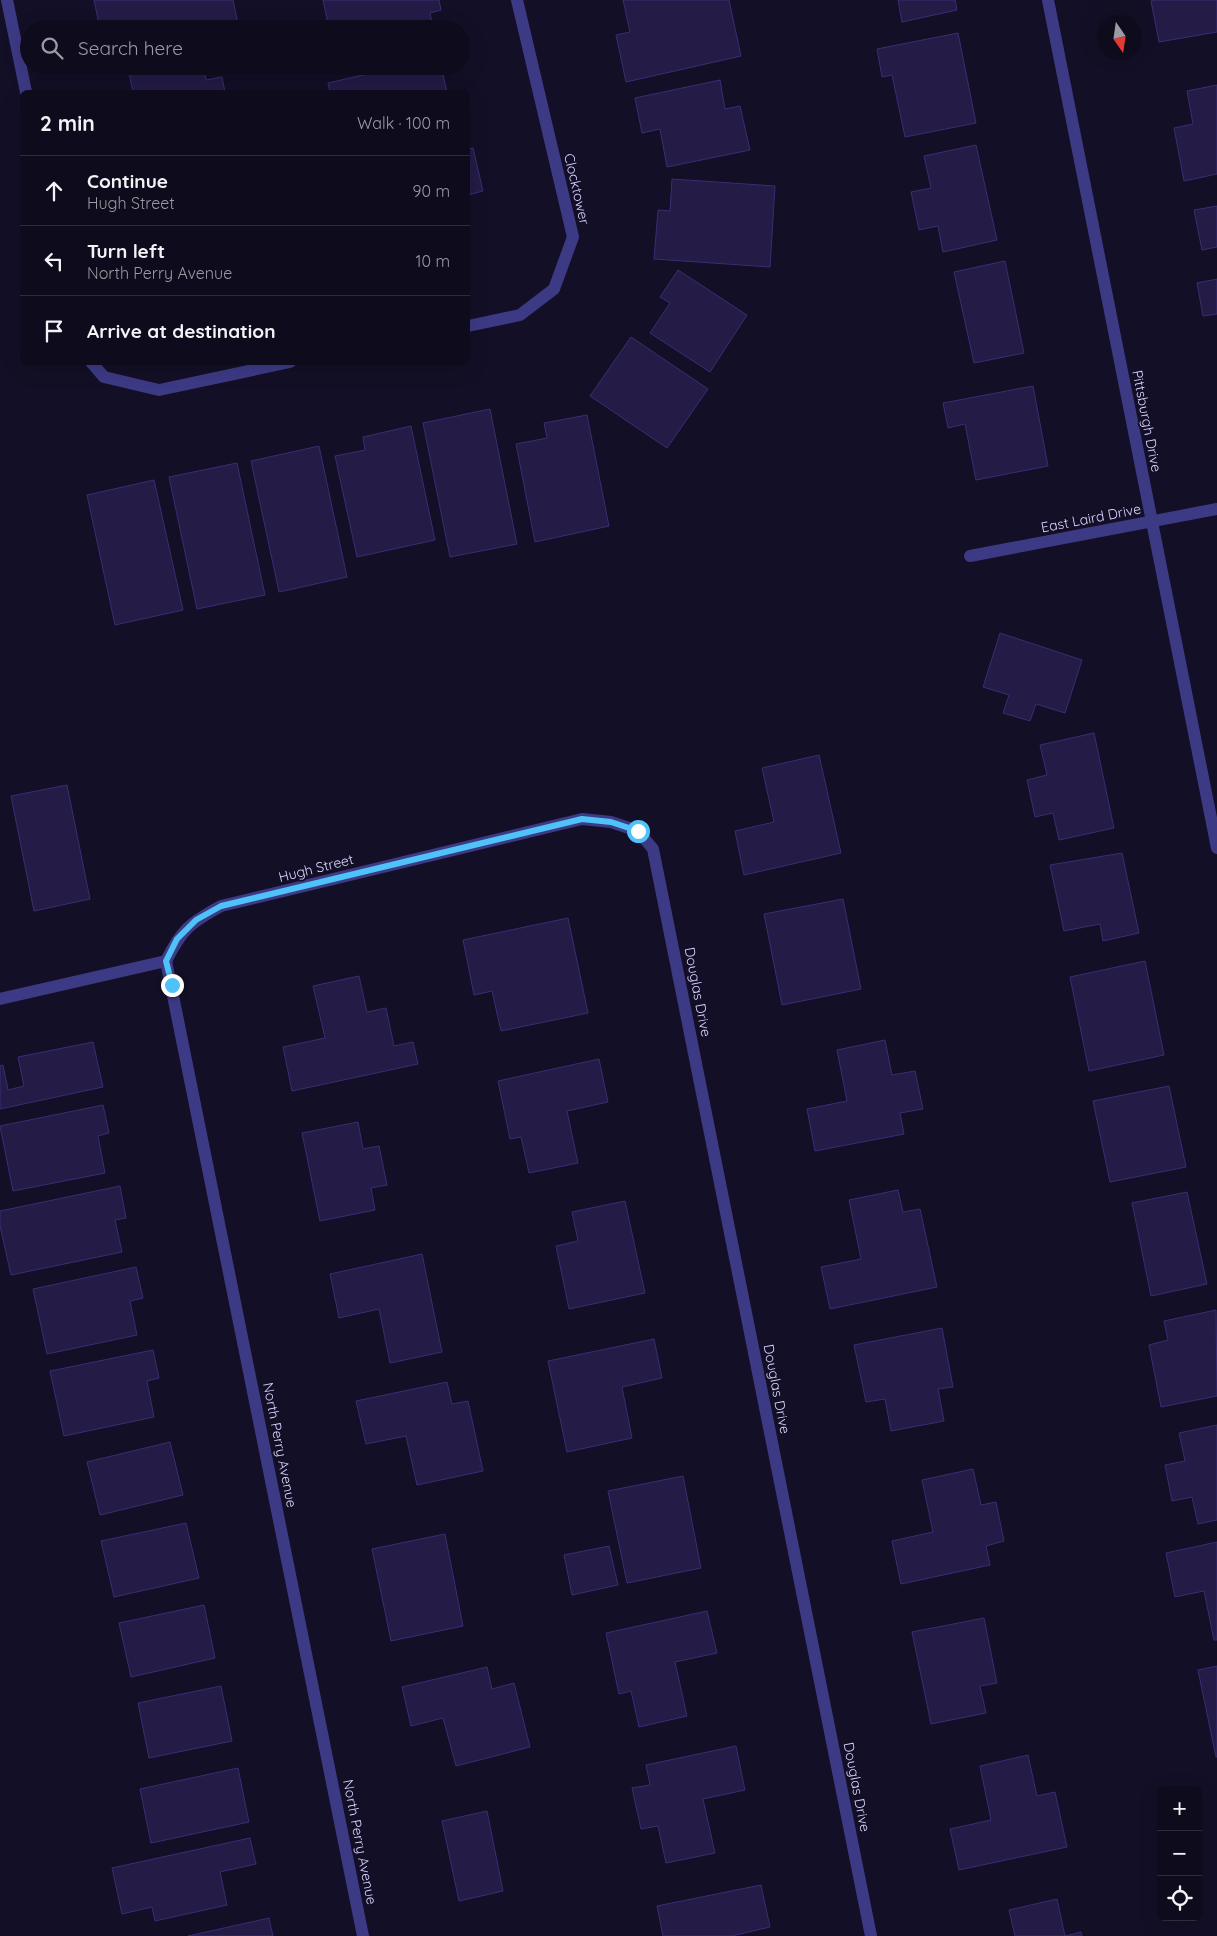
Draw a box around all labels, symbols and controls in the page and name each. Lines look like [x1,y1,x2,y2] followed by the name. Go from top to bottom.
[1097,15,1142,60] north arrow
[20,20,470,75] search box
[38,34,66,62] icon: search
[78,36,183,60] text: Search here
[40,110,95,136] text: 2 min
[357,113,450,133] text: Walk · 100 m
[560,152,594,227] street label: Clocktower
[87,169,168,193] text: Continue
[40,177,68,205] icon: ahead
[413,181,450,201] text: 90 m
[87,193,175,213] text: Hugh Street
[87,239,165,263] text: Turn left
[40,247,68,275] icon: left
[416,251,450,271] text: 10 m
[87,263,232,283] text: North Perry Avenue
[40,317,68,345] icon: arrive
[87,319,276,343] text: Arrive at destination
[1128,368,1166,474] street label: Pittsburgh Drive
[1039,499,1143,537] street label: East Laird Drive
[627,820,650,843] route start
[277,850,356,886] street label: Hugh Street
[680,946,716,1038] street label: Douglas Drive
[161,974,184,997] route end
[759,1343,795,1435] street label: Douglas Drive
[259,1381,301,1509] street label: North Perry Avenue
[839,1741,875,1833] street label: Douglas Drive
[339,1778,381,1906] street label: North Perry Avenue
[1157,1786,1202,1921] map controls
[1157,1786,1202,1831] button: +
[1157,1831,1202,1876] button: −
[1157,1876,1202,1921] button: locate

